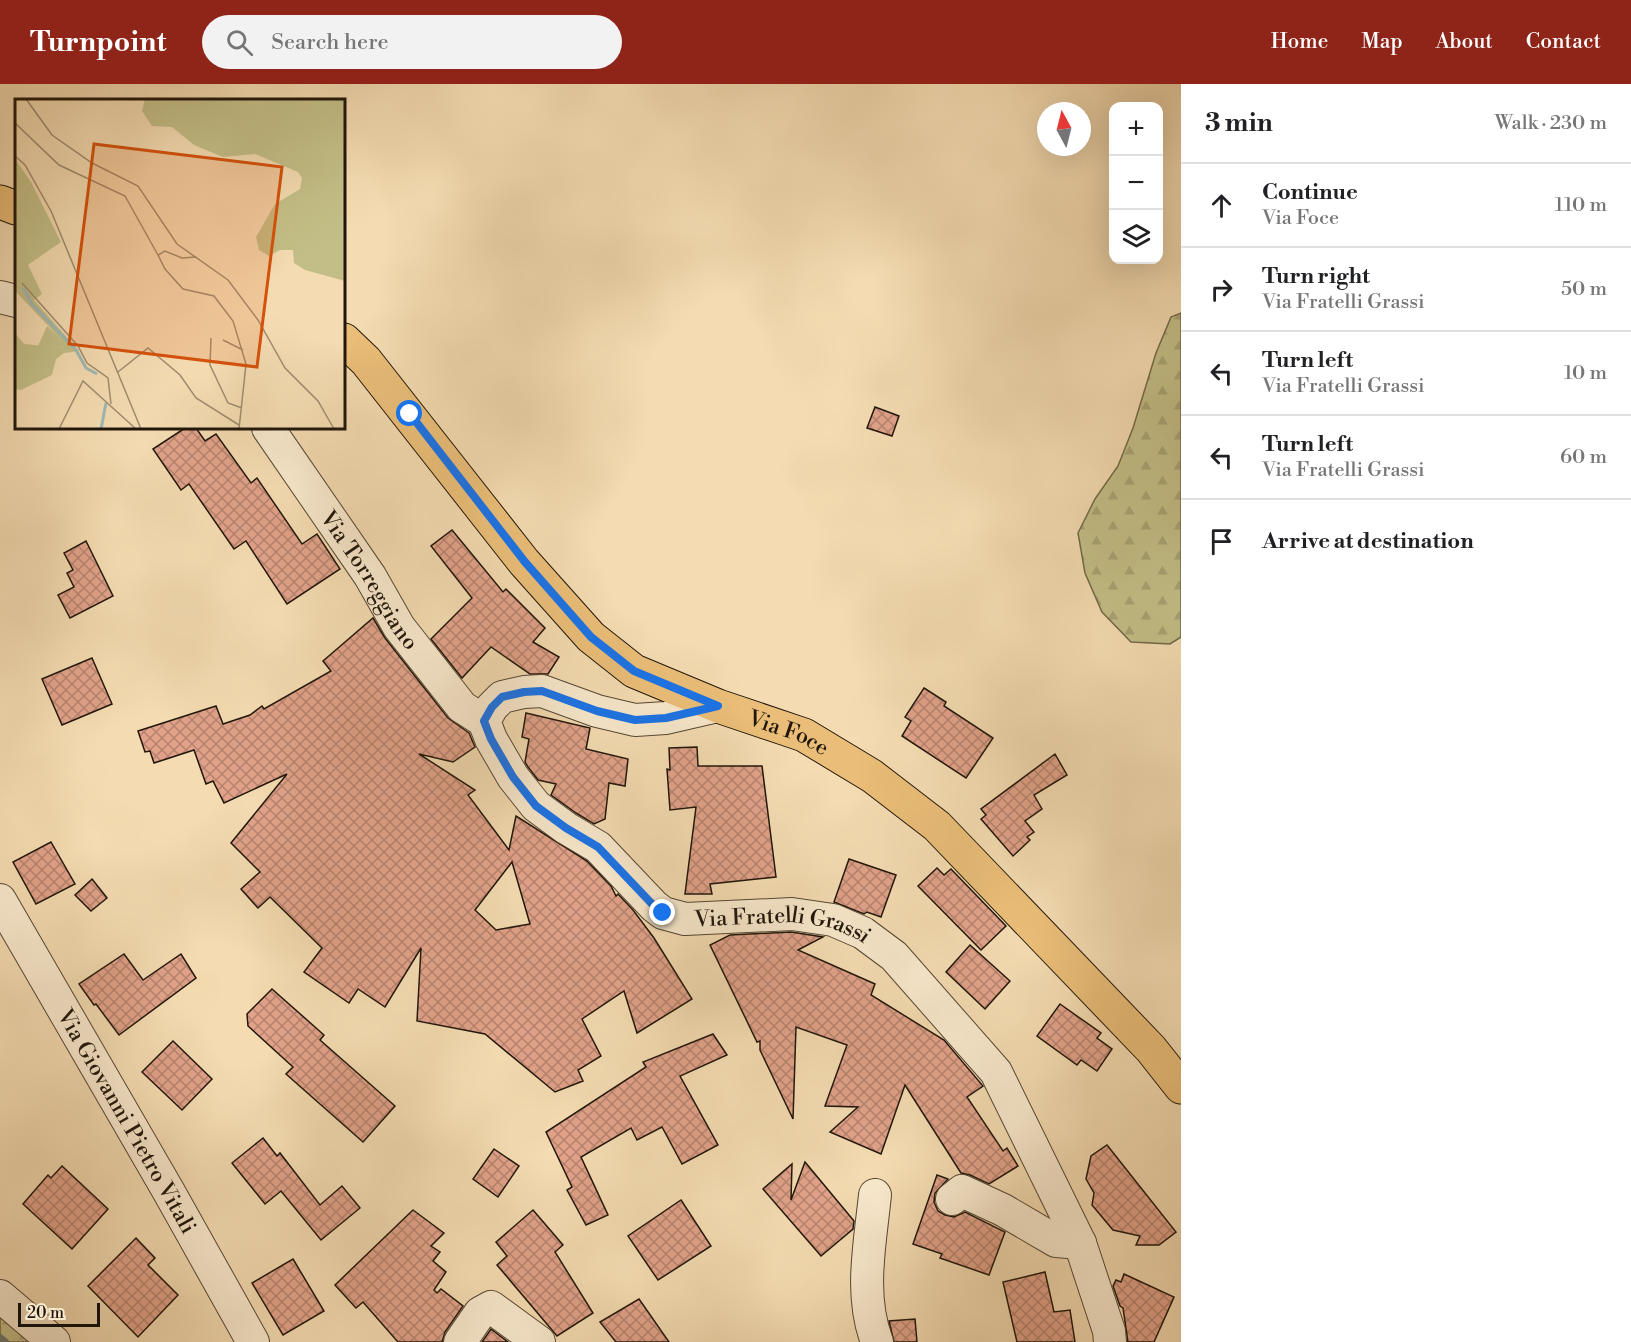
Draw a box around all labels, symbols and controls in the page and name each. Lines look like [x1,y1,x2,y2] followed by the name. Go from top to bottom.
[202,15,622,69] search box
[30,25,166,60] text: Turnpoint
[223,26,256,59] icon: search
[271,29,389,56] text: Search here
[1271,29,1328,55] text: Home
[1361,29,1403,55] text: Map
[1436,29,1493,55] text: About
[1526,29,1601,55] text: Contact
[15,99,345,429] inset map
[1037,102,1091,156] north arrow
[1109,102,1163,264] map controls
[1109,102,1163,156] button: +
[1205,107,1273,139] text: 3 min
[1495,111,1607,136] text: Walk · 230 m
[1109,156,1163,210] button: −
[1262,179,1358,206] text: Continue
[1205,189,1238,222] icon: ahead
[1555,193,1607,218] text: 110 m
[1262,206,1339,231] text: Via Foce
[1109,210,1163,264] button: layers
[1262,263,1370,290] text: Turn right
[1205,273,1238,306] icon: right
[1561,277,1607,302] text: 50 m
[1262,290,1425,315] text: Via Fratelli Grassi
[1262,347,1353,374] text: Turn left
[1205,357,1238,390] icon: left
[1564,361,1607,386] text: 10 m
[1262,374,1425,399] text: Via Fratelli Grassi
[396,400,422,426] route start
[1262,431,1353,458] text: Turn left
[1205,441,1238,474] icon: left
[1560,445,1607,470] text: 60 m
[1262,458,1425,483] text: Via Fratelli Grassi
[313,505,424,656] street label: Via Torreggiano
[1205,525,1238,558] icon: arrive
[1262,528,1474,555] text: Arrive at destination
[744,705,834,762] street label: Via Foce
[649,899,675,925] route end
[693,902,876,949] street label: Via Fratelli Grassi
[50,1004,201,1239] street label: Via Giovanni Pietro Vitali
[18,1300,100,1328] scale bar
[27,1303,64,1323] text: 20 m

